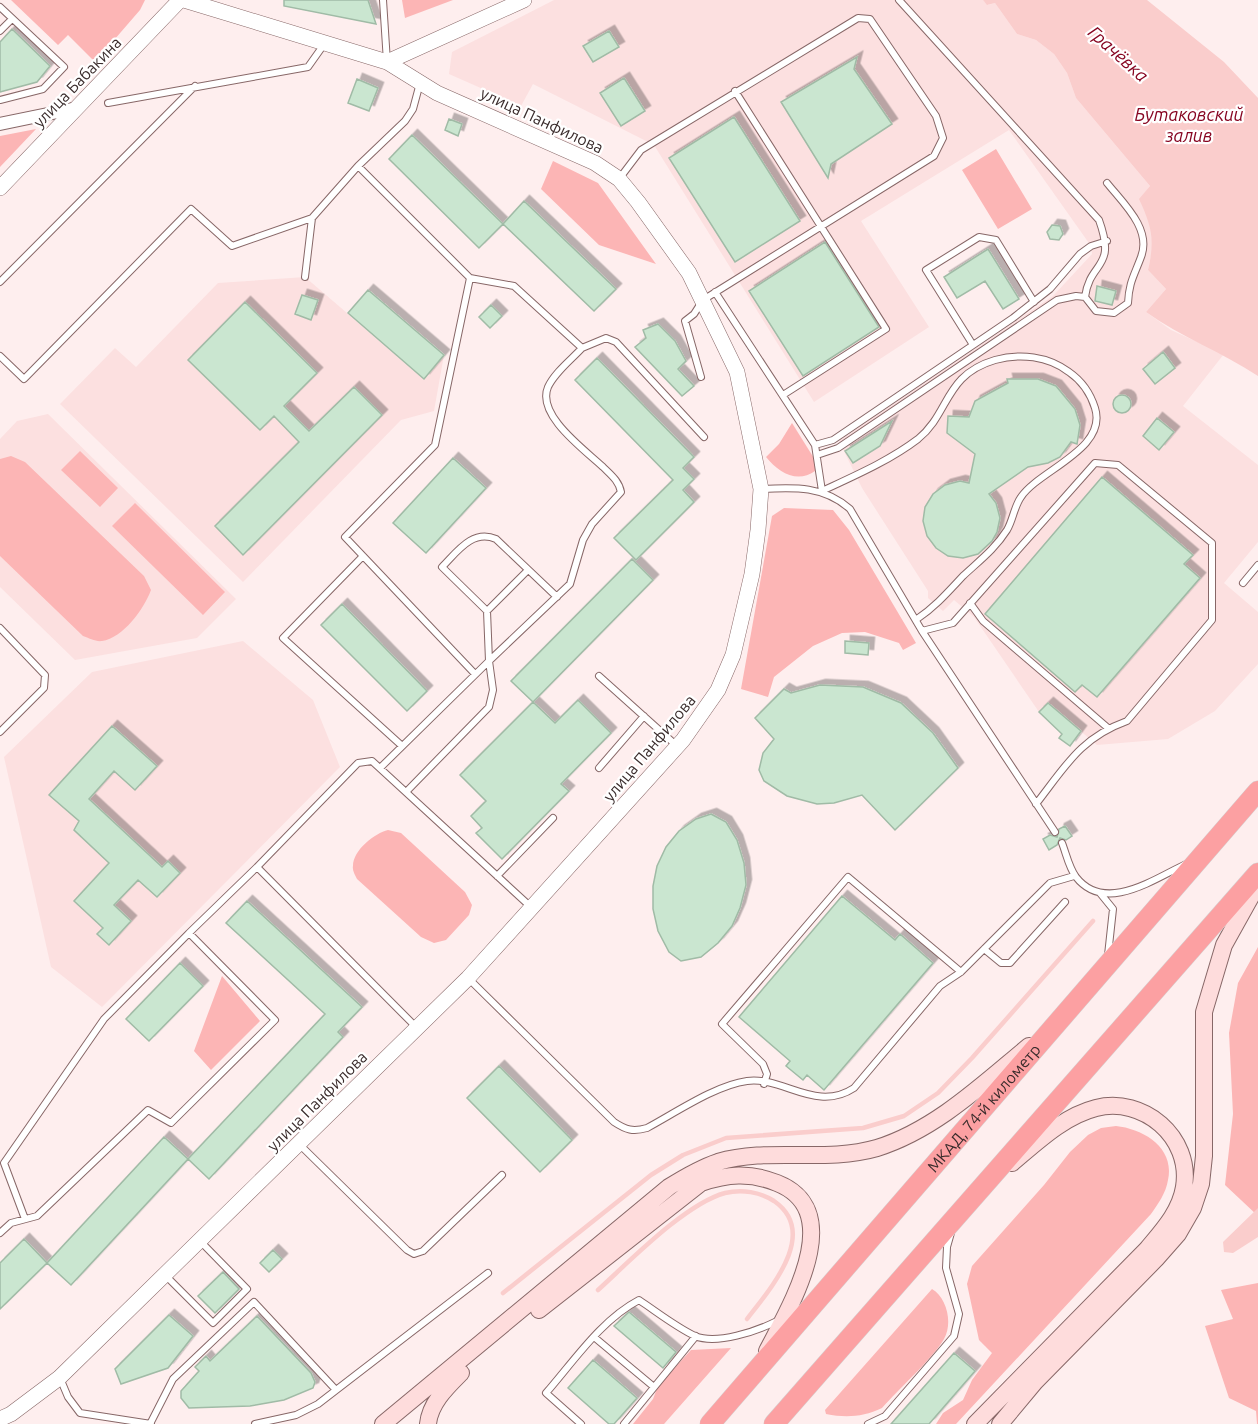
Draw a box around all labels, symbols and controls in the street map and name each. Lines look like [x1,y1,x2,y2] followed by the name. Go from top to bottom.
[1085,21,1153,85] water label: Грачёвка
[29,33,125,131] street label: улица Бабакина
[478,84,606,156] street label: улица Панфилова
[1135,104,1244,145] water label: Бутаковский залив
[599,691,699,805] street label: улица Панфилова
[923,1040,1044,1176] street label: МКАД, 74-й километр
[263,1047,371,1155] street label: улица Панфилова

